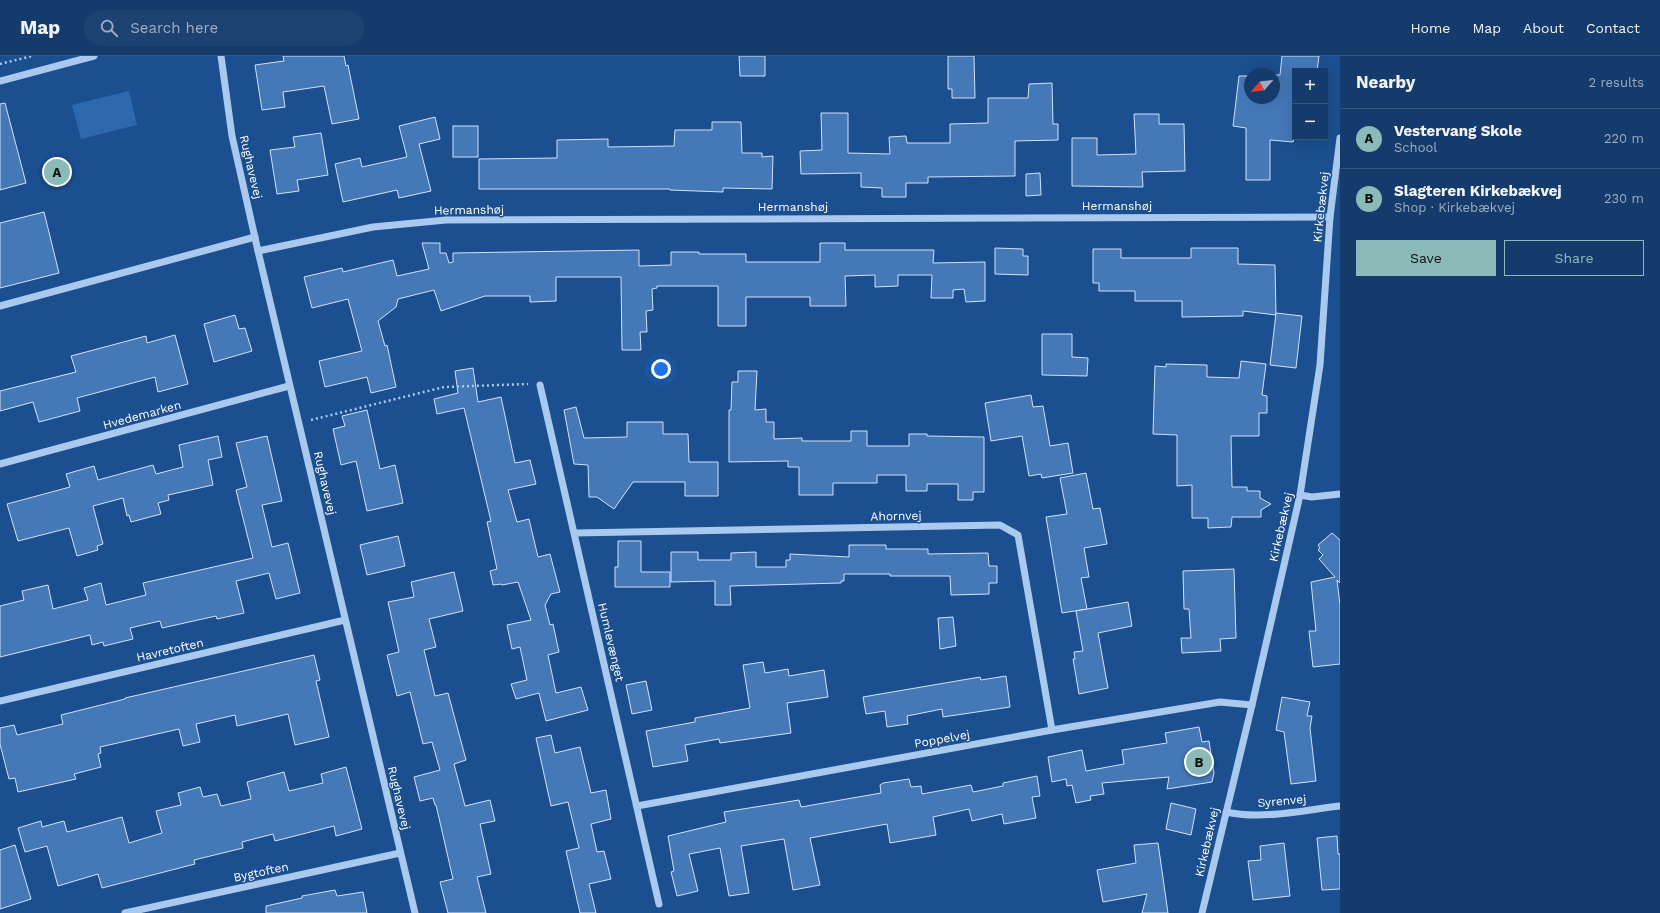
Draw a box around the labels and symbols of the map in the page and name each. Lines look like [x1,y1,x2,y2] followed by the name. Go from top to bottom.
[1244,68,1280,104] north arrow
[237,134,265,200] street label: Rughavevej
[44,157,70,187] pin: A
[1310,171,1332,243] street label: Kirkebækvej
[1082,199,1152,213] street label: Hermanshøj
[758,200,828,214] street label: Hermanshøj
[434,202,504,218] street label: Hermanshøj
[651,359,671,379] your location
[101,398,183,432] street label: Hvedemarken
[311,450,339,516] street label: Rughavevej
[1266,491,1296,563] street label: Kirkebækvej
[870,509,922,523] street label: Ahornvej
[595,601,627,683] street label: Humlevænget
[135,635,205,665] street label: Havretoften
[913,727,971,751] street label: Poppelvej
[1186,747,1212,777] pin: B
[385,765,413,831] street label: Rughavevej
[1257,792,1307,810] street label: Syrenvej
[1192,806,1222,878] street label: Kirkebækvej
[232,859,290,885] street label: Bygtoften

